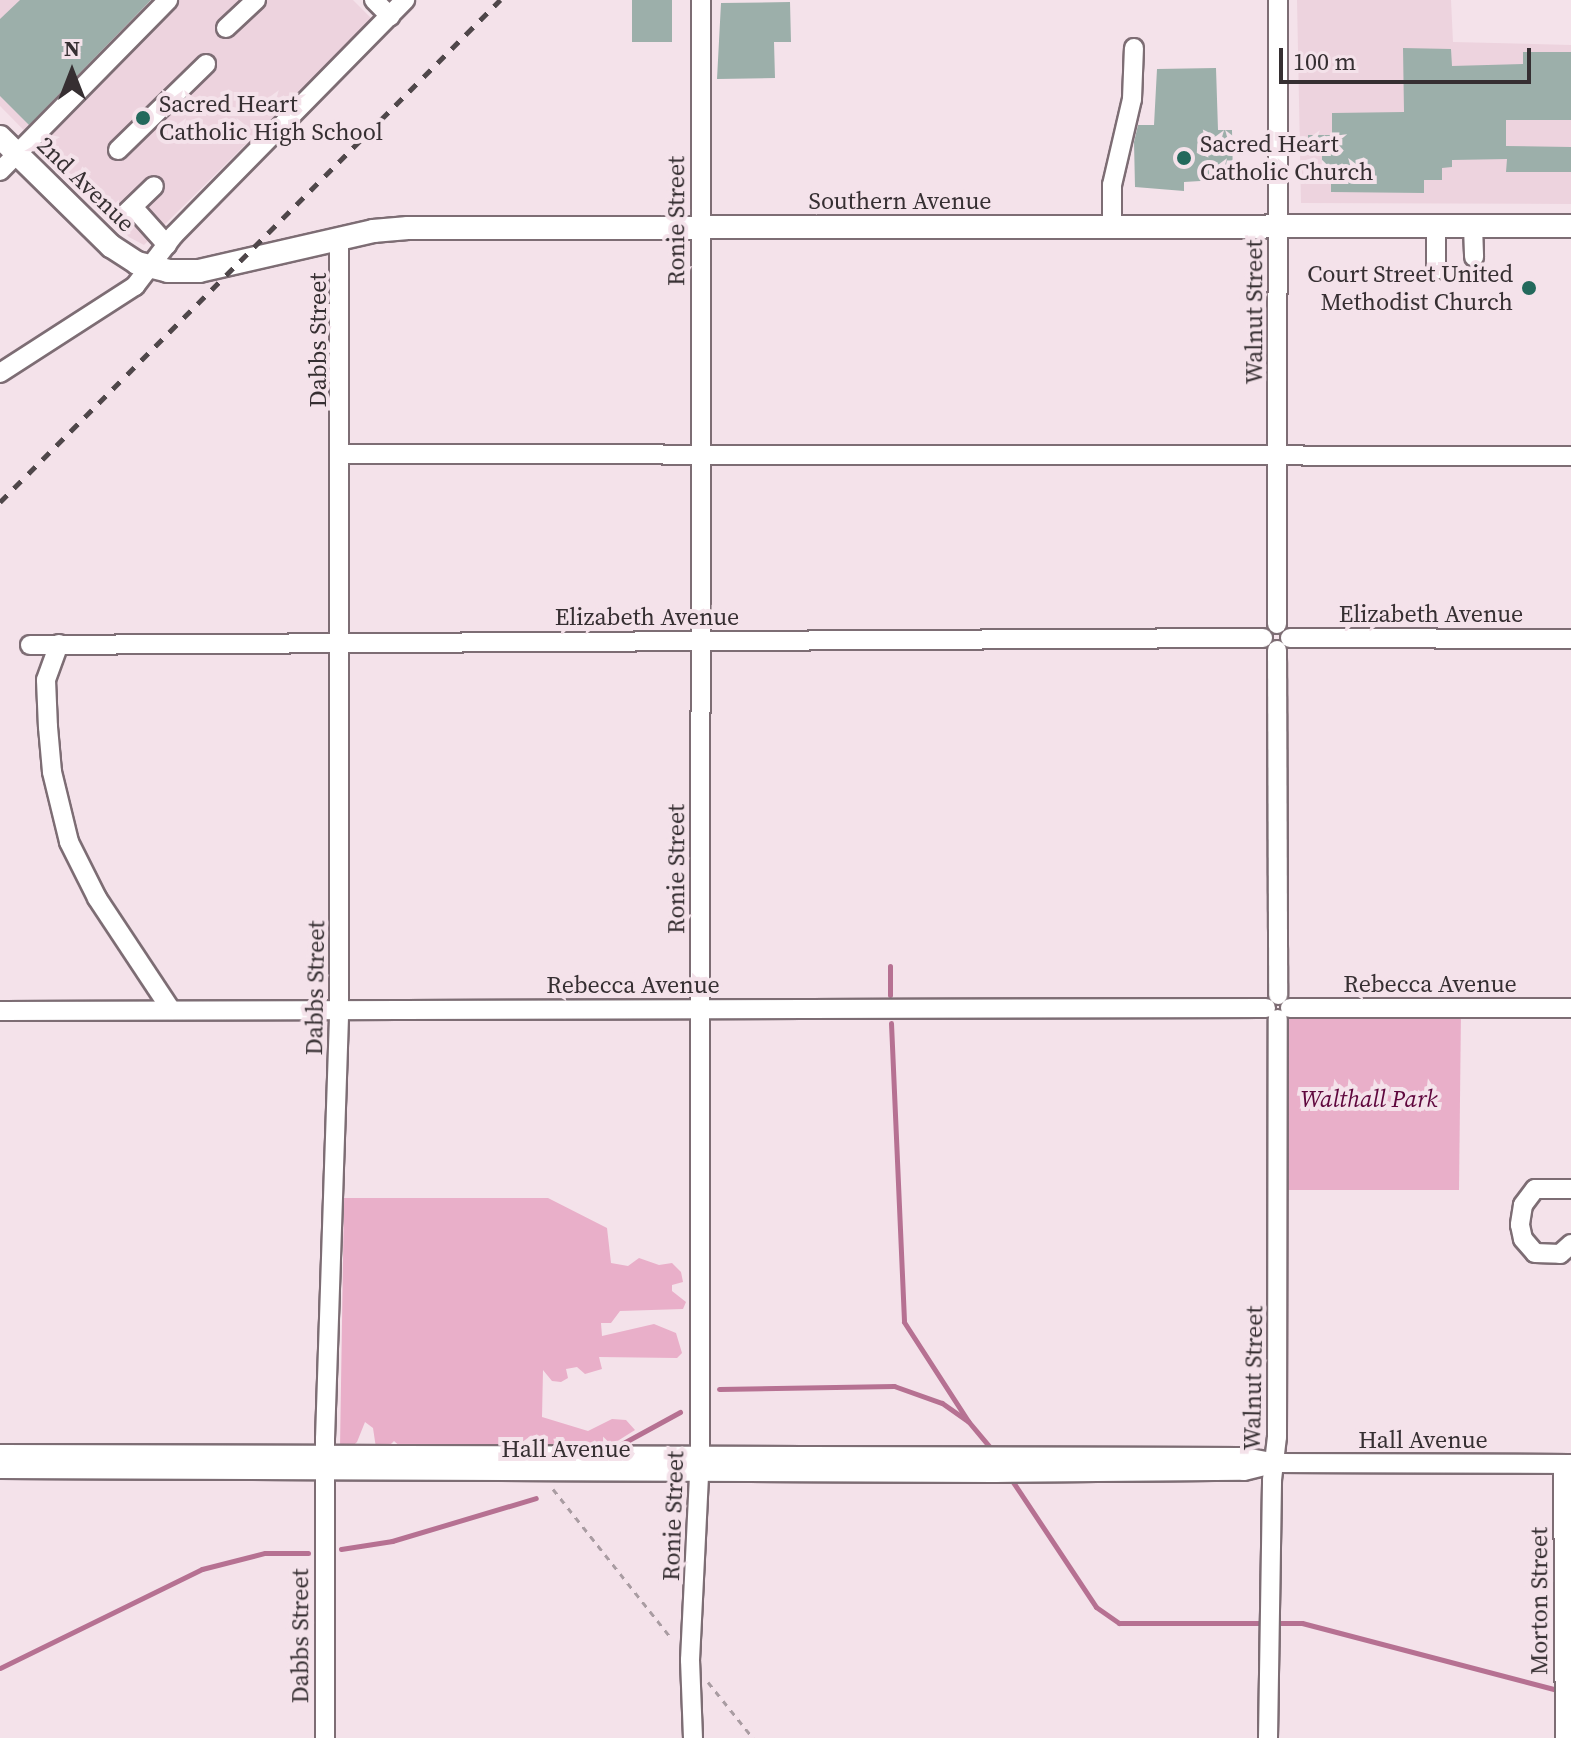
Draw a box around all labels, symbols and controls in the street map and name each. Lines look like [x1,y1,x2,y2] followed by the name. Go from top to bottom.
[32,32,112,112] north arrow
[1283,32,1535,82] scale bar
[64,33,80,63] text: N
[1293,45,1356,78] text: 100 m
[159,90,383,146] place label: Sacred Heart Catholic High School
[134,109,152,127] marker: Sacred Heart Catholic High School
[31,130,141,238] street label: 2nd Avenue
[1200,130,1373,186] place label: Sacred Heart Catholic Church
[1175,149,1193,167] marker: Sacred Heart Catholic Church
[662,156,690,286] street label: Ronie Street
[809,187,991,215] street label: Southern Avenue
[1240,240,1268,384] street label: Walnut Street
[1307,260,1513,316] place label: Court Street United Methodist Church
[304,273,332,407] street label: Dabbs Street
[1520,279,1538,297] marker: Court Street United Methodist Church
[1339,600,1523,628] street label: Elizabeth Avenue
[555,603,739,631] street label: Elizabeth Avenue
[662,804,690,934] street label: Ronie Street
[299,920,331,1056] street label: Dabbs Street
[1343,970,1517,998] street label: Rebecca Avenue
[546,971,720,999] street label: Rebecca Avenue
[1300,1085,1438,1113] park label: Walthall Park
[1237,1305,1269,1451] street label: Walnut Street
[1358,1426,1488,1454] street label: Hall Avenue
[501,1435,631,1463] street label: Hall Avenue
[656,1450,690,1582] street label: Ronie Street
[1525,1527,1553,1675] street label: Morton Street
[286,1569,314,1703] street label: Dabbs Street

